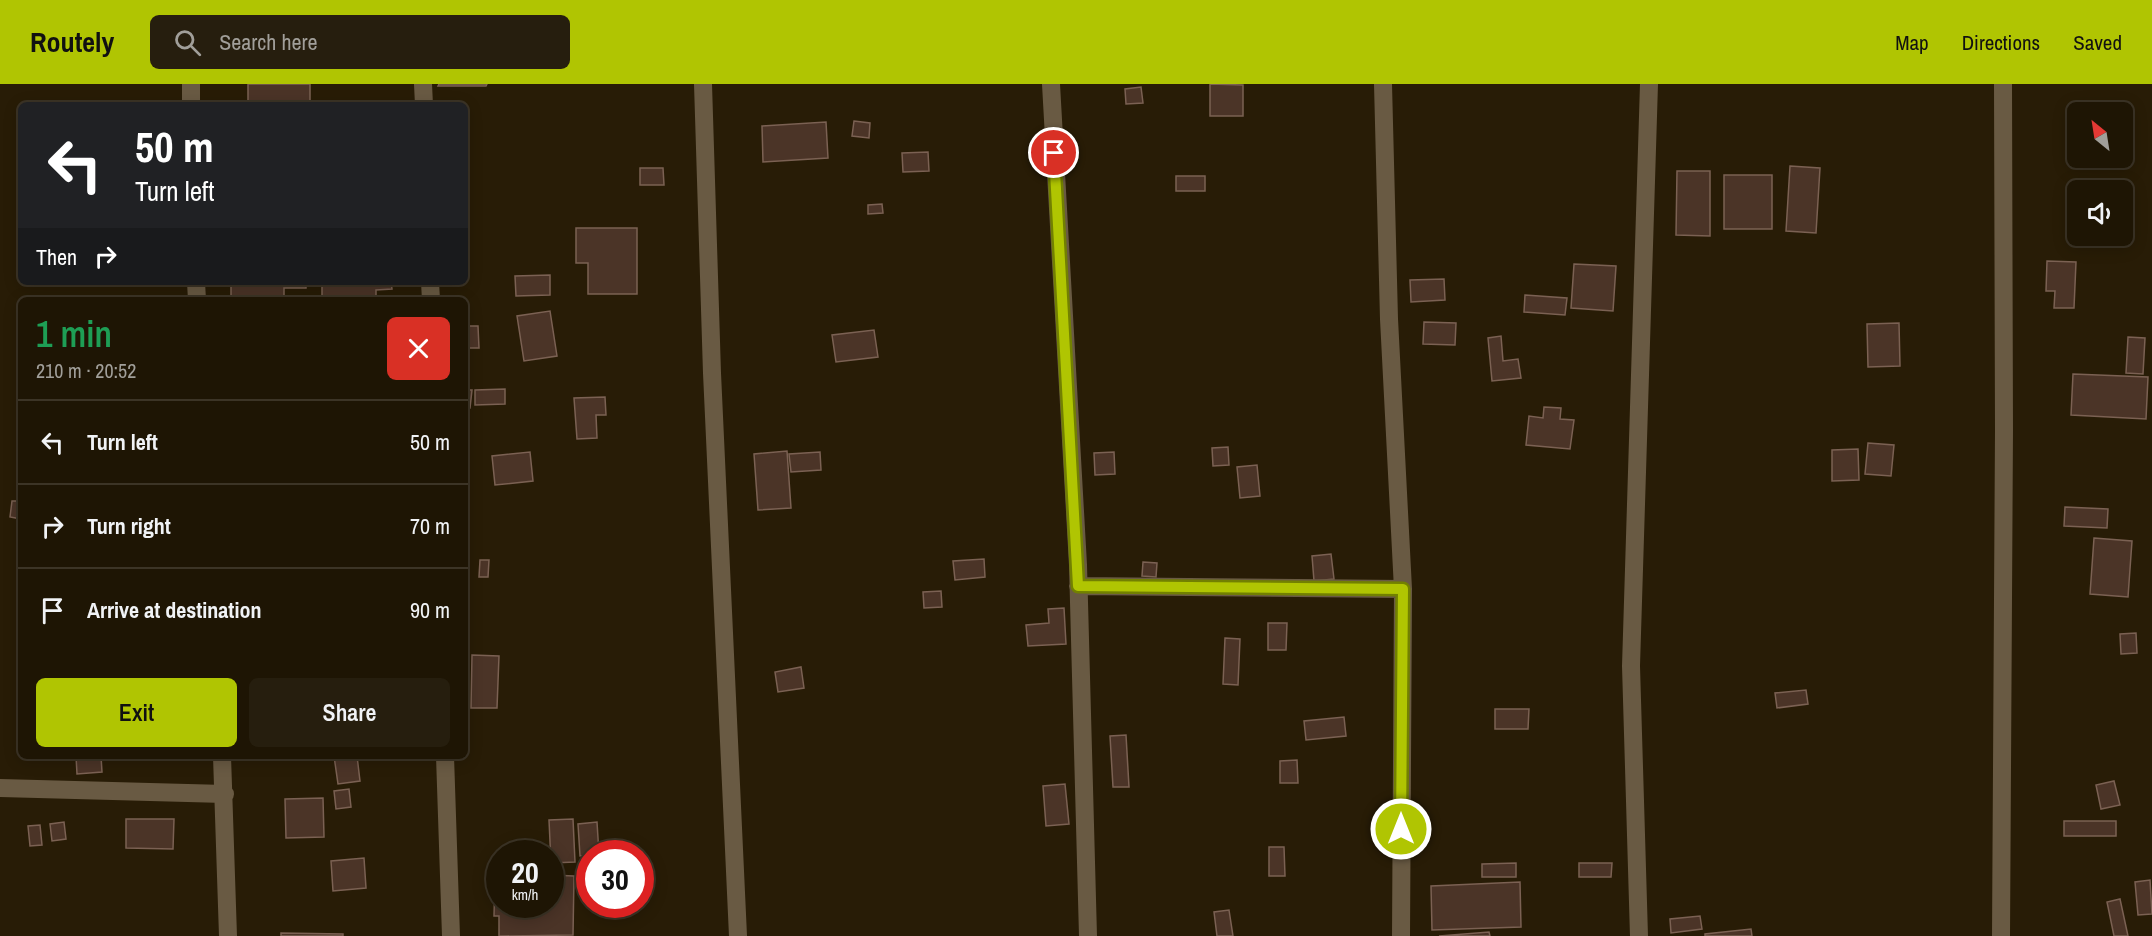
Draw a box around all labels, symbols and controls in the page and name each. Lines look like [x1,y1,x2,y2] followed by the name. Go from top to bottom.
[150,15,570,69] search box
[30,23,114,61] text: Routely
[171,26,204,59] icon: search
[219,27,317,57] text: Search here
[1895,28,1929,57] text: Map
[1962,28,2040,57] text: Directions
[2073,28,2122,57] text: Saved
[2067,102,2133,168] north arrow
[2067,102,2133,246] map controls
[135,119,214,175] text: 50 m
[36,126,114,204] icon: left
[1028,127,1079,178] pin
[1037,136,1070,169] icon: arrive
[135,173,214,209] text: Turn left
[2067,180,2133,246] button: sound
[89,240,122,273] icon: right
[36,242,77,272] text: Then
[36,310,112,358] text: 1 min
[387,317,450,380] button: close
[36,357,136,384] text: 210 m · 20:52
[36,426,69,459] icon: left
[87,427,158,457] text: Turn left
[410,427,450,457] text: 50 m
[36,510,69,543] icon: right
[87,511,171,541] text: Turn right
[410,511,450,541] text: 70 m
[36,594,69,627] icon: arrive
[87,595,261,625] text: Arrive at destination
[410,595,450,625] text: 90 m
[36,678,237,747] button: Exit
[249,678,450,747] button: Share
[1369,797,1433,861] position arrow
[576,840,654,918] speed limit sign: 30
[511,852,539,892] text: 20
[512,884,538,905] text: km/h

